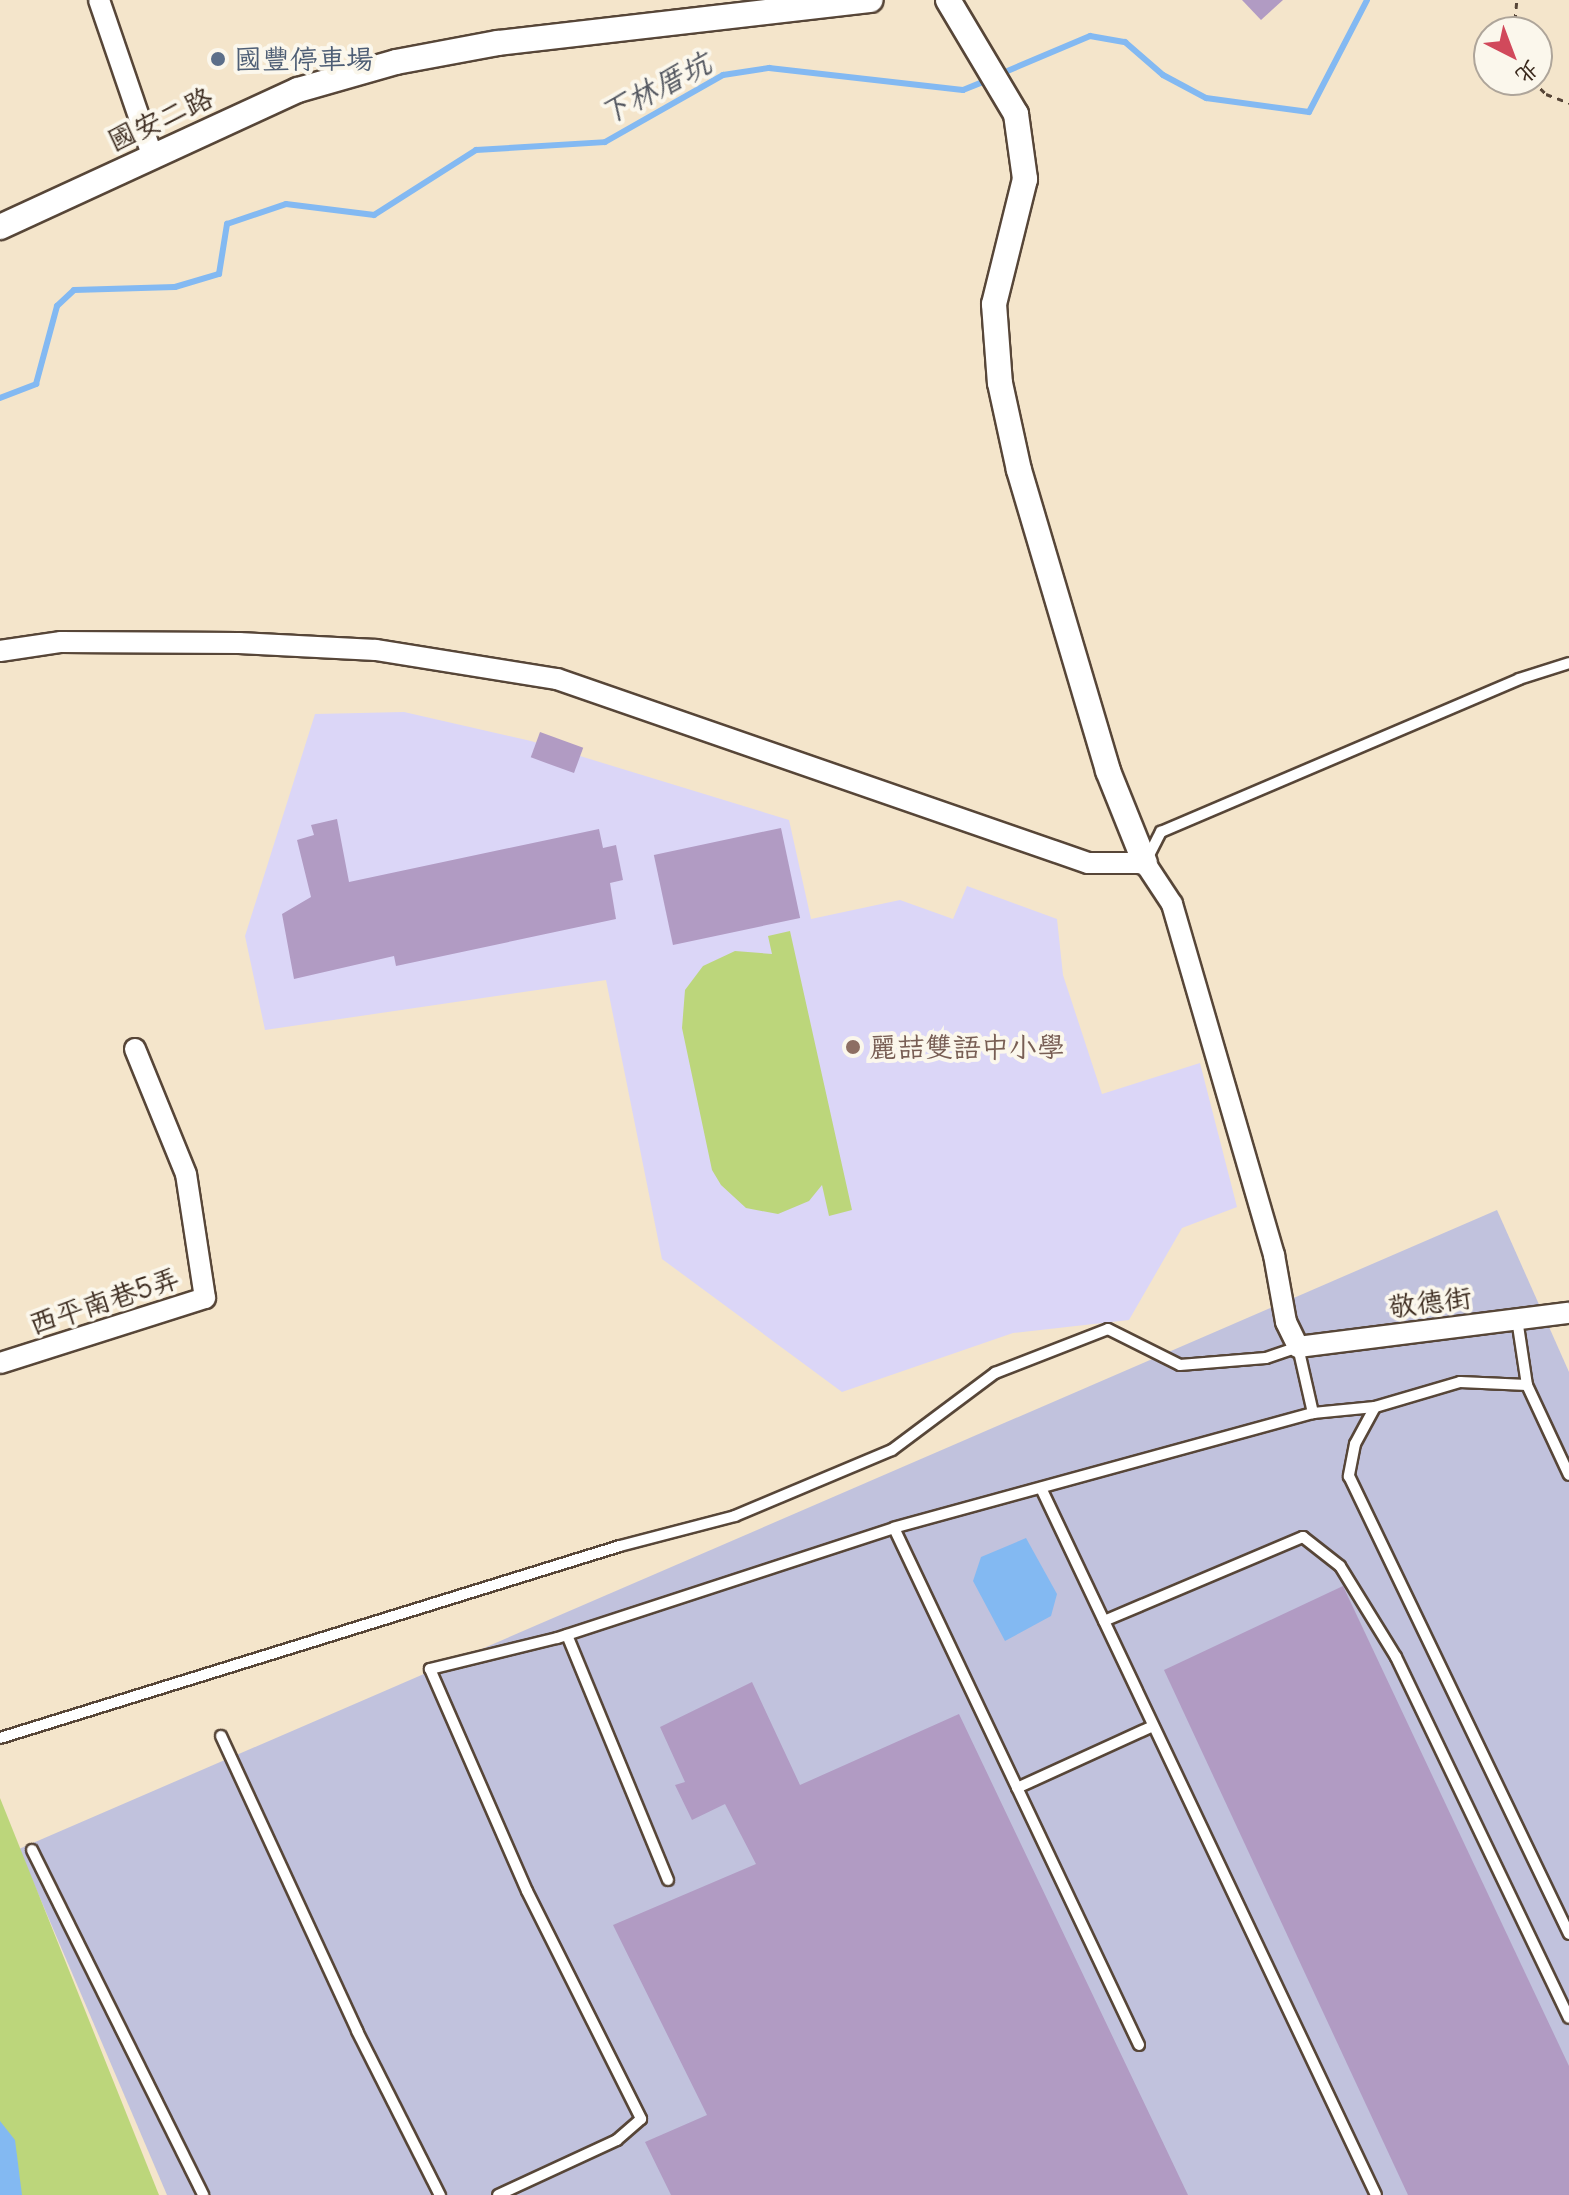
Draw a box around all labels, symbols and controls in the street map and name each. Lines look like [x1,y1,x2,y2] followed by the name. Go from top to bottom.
[1473,16,1553,96] north arrow
[234,42,374,76] place label: 國豐停車場
[593,45,717,131] water label: 下林厝坑
[209,50,227,68] marker: 國豐停車場
[1510,55,1545,90] text: 北
[102,80,218,158] street label: 國安二路
[869,1030,1065,1064] place label: 麗喆雙語中小學
[844,1038,862,1056] marker: 麗喆雙語中小學
[25,1261,183,1341] street label: 西平南巷5弄
[1386,1280,1474,1324] street label: 敬德街

